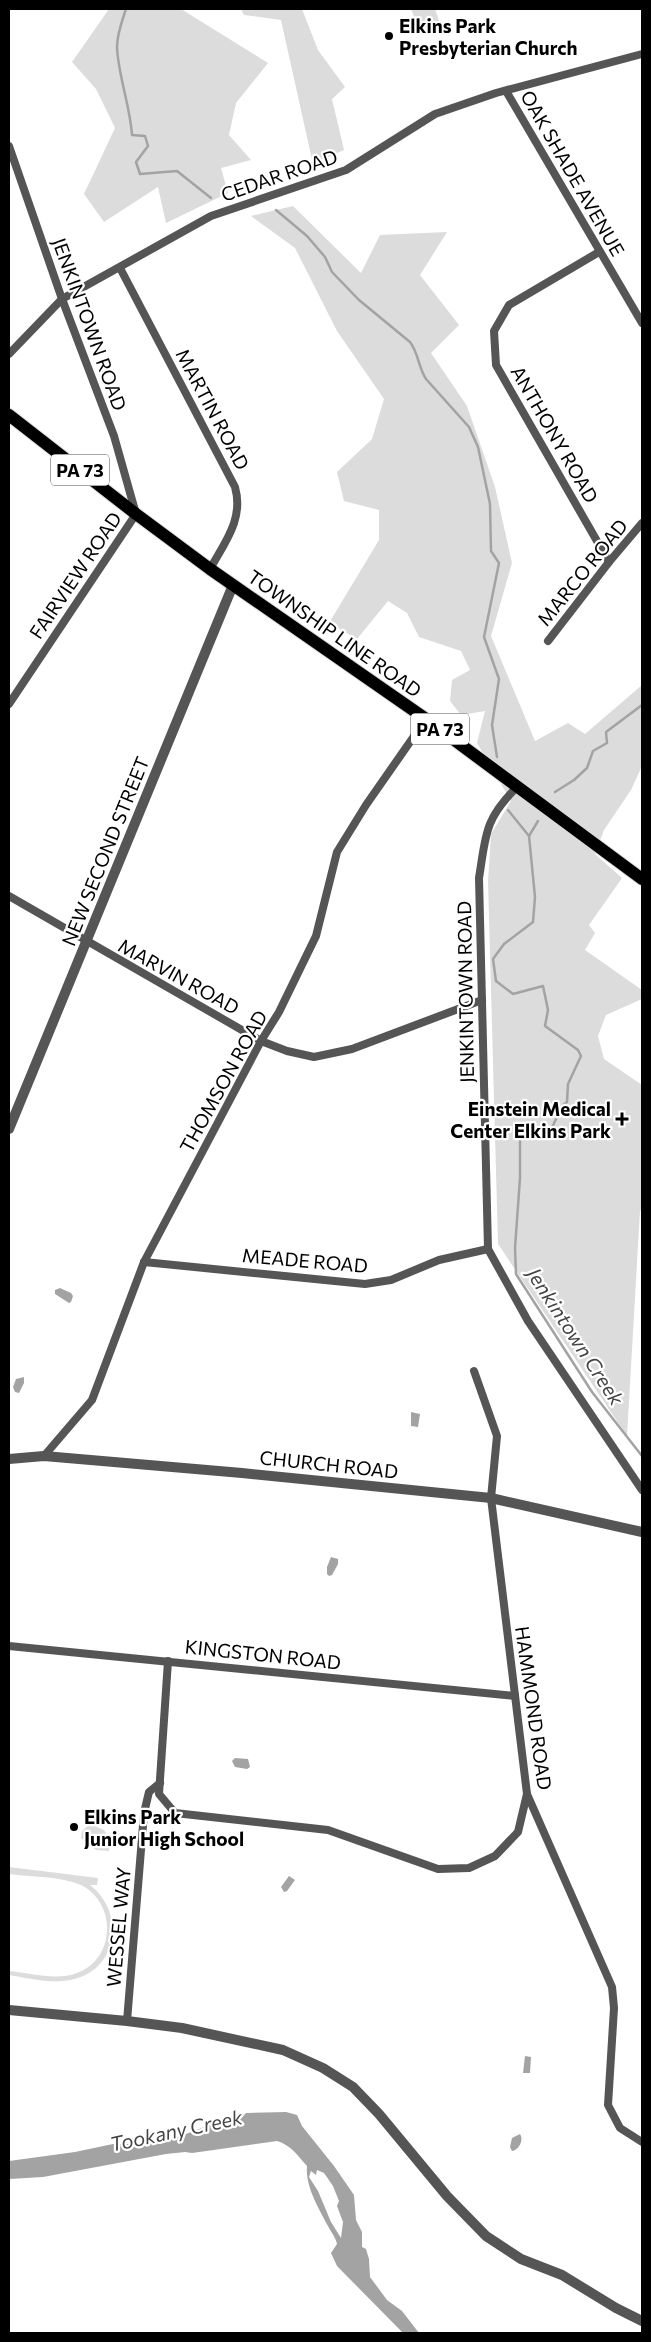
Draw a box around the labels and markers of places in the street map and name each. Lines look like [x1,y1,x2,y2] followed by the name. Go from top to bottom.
[399,14,577,59] place label: Elkins Park Presbyterian Church
[383,30,395,42] marker: Elkins Park Presbyterian Church
[450,1097,611,1142] place label: Einstein Medical Center Elkins Park
[615,1112,629,1126] marker: Einstein Medical Center Elkins Park
[84,1805,244,1850] place label: Elkins Park Junior High School
[68,1821,80,1833] marker: Elkins Park Junior High School

